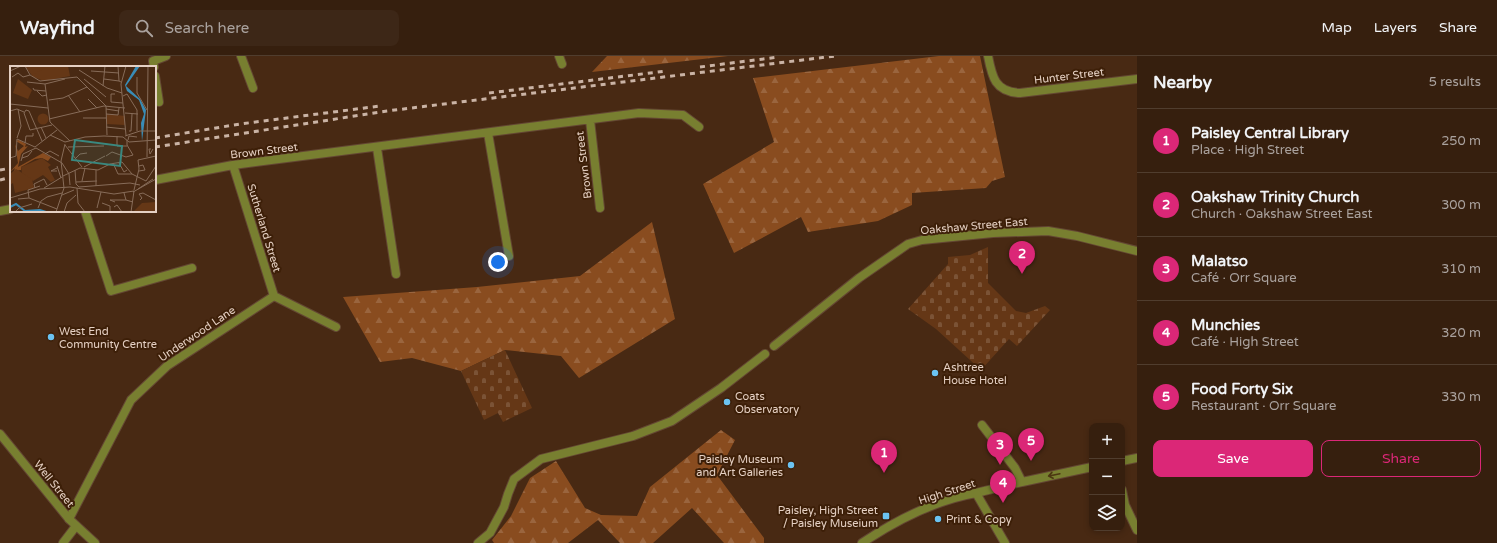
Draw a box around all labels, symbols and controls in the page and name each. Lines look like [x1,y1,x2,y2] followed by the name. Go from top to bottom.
[119,10,399,46] search box
[20,17,95,39] text: Wayfind
[133,17,155,39] icon: search
[165,19,249,37] text: Search here
[1322,19,1352,36] text: Map
[1374,19,1417,36] text: Layers
[1439,19,1477,36] text: Share
[1033,65,1105,87] street label: Hunter Street
[10,66,156,212] inset map
[1153,72,1212,93] text: Nearby
[1429,74,1481,90] text: 5 results
[1191,124,1349,142] text: Paisley Central Library
[573,131,595,199] street label: Brown Street
[1162,133,1170,149] text: 1
[1441,133,1481,149] text: 250 m
[230,140,298,162] street label: Brown Street
[1191,142,1304,158] text: Place · High Street
[244,182,284,274] street label: Sutherland Street
[1191,188,1359,206] text: Oakshaw Trinity Church
[1162,197,1170,213] text: 2
[1441,197,1481,213] text: 300 m
[1191,206,1373,222] text: Church · Oakshaw Street East
[920,215,1028,237] street label: Oakshaw Street East
[1009,241,1035,274] pin: 2
[488,252,508,272] your location
[1191,252,1248,270] text: Malatso
[1162,261,1170,277] text: 3
[1441,261,1481,277] text: 310 m
[1191,270,1297,286] text: Café · Orr Square
[156,304,238,364] street label: Underwood Lane
[1191,316,1260,334] text: Munchies
[59,325,157,351] place label: West End Community Centre
[1162,325,1170,341] text: 4
[1441,325,1481,341] text: 320 m
[46,332,56,342] marker: West End Community Centre
[1191,334,1299,350] text: Café · High Street
[943,361,1007,387] place label: Ashtree House Hotel
[930,368,940,378] marker: Ashtree House Hotel
[1191,380,1293,398] text: Food Forty Six
[1162,389,1170,405] text: 5
[1441,389,1481,405] text: 330 m
[735,390,799,416] place label: Coats Observatory
[722,397,732,407] marker: Coats Observatory
[1191,398,1336,414] text: Restaurant · Orr Square
[1089,423,1125,531] map controls
[1089,423,1125,459] button: +
[1018,428,1044,461] pin: 5
[987,432,1013,465] pin: 3
[871,440,897,473] pin: 1
[1153,440,1313,477] button: Save
[1321,440,1481,477] button: Share
[696,453,783,479] place label: Paisley Museum and Art Galleries
[31,458,77,510] street label: Well Street
[1089,459,1125,495] button: −
[786,460,796,470] marker: Paisley Museum and Art Galleries
[990,470,1016,503] pin: 4
[1048,472,1061,480] one-way arrow
[917,477,977,507] street label: High Street
[1089,495,1125,531] button: layers
[778,504,878,530] place label: Paisley, High Street / Paisley Museium
[881,511,891,521] marker: Paisley, High Street / Paisley Museium
[946,513,1012,526] place label: Print & Copy
[933,514,943,524] marker: Print & Copy

